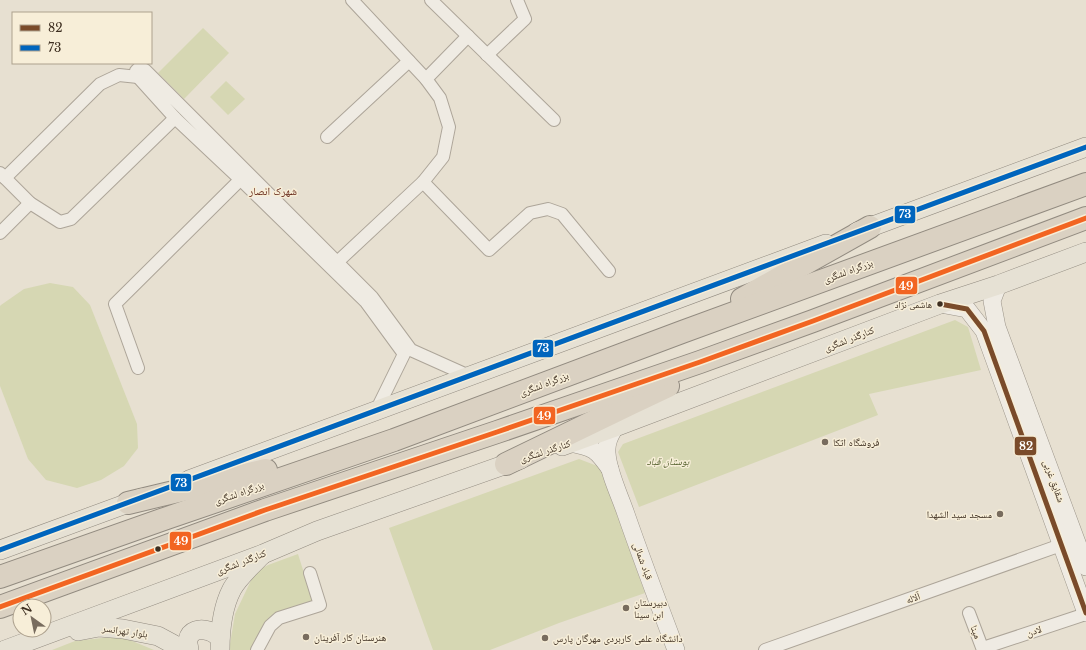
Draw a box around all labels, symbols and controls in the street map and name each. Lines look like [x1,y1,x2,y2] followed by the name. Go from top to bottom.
[12,12,152,64] legend
[48,20,63,35] text: 82
[48,40,61,55] text: 73
[248,184,297,198] district label: شهرک انصار
[894,205,916,224] line badge: 73
[899,207,911,221] text: 73
[821,256,875,286] street label: بزرگراه لشگری
[895,276,918,295] line badge: 49
[899,279,913,293] text: 49
[895,299,932,310] place label: هاشمی نژاد
[935,299,945,309] marker: هاشمی نژاد
[822,323,876,355] street label: کنارگذر لشگری
[532,339,554,358] line badge: 73
[537,341,549,355] text: 73
[518,369,571,399] street label: بزرگراه لشگری
[533,406,556,425] line badge: 49
[537,409,551,423] text: 49
[833,436,880,449] place label: فروشگاه اتکا
[1014,436,1037,456] line badge: 82
[518,437,572,465] street label: کنارگذر لشگری
[820,437,830,447] marker: فروشگاه اتکا
[1019,439,1033,453] text: 82
[647,455,690,468] park label: بوستان قباد
[1040,458,1068,504] street label: شقایق غربی
[170,473,192,492] line badge: 73
[175,476,187,490] text: 73
[212,478,266,508] street label: بزرگراه لشگری
[927,508,992,521] place label: مسجد سید الشهدا
[995,509,1005,519] marker: مسجد سید الشهدا
[169,531,192,551] line badge: 49
[174,534,188,548] text: 49
[630,541,656,581] street label: قباد شمالی
[153,544,163,554] unlabelled marker
[214,546,268,578] street label: کنارگذر لشگری
[904,589,922,607] street label: آلاله
[634,596,667,621] place label: دبیرستان ابن سینا
[12,598,52,638] north arrow
[18,601,35,618] text: N
[621,603,631,613] marker: دبیرستان ابن سینا
[100,621,149,641] street label: بلوار تهرانسر
[1025,622,1043,640] street label: لادن
[967,623,985,641] street label: مینا
[314,631,386,644] place label: هنرستان کار آفرینان
[301,632,311,642] marker: هنرستان کار آفرینان
[553,632,683,645] place label: دانشگاه علمی کاربردی مهرگان پارس
[540,633,550,643] marker: دانشگاه علمی کاربردی مهرگان پارس

